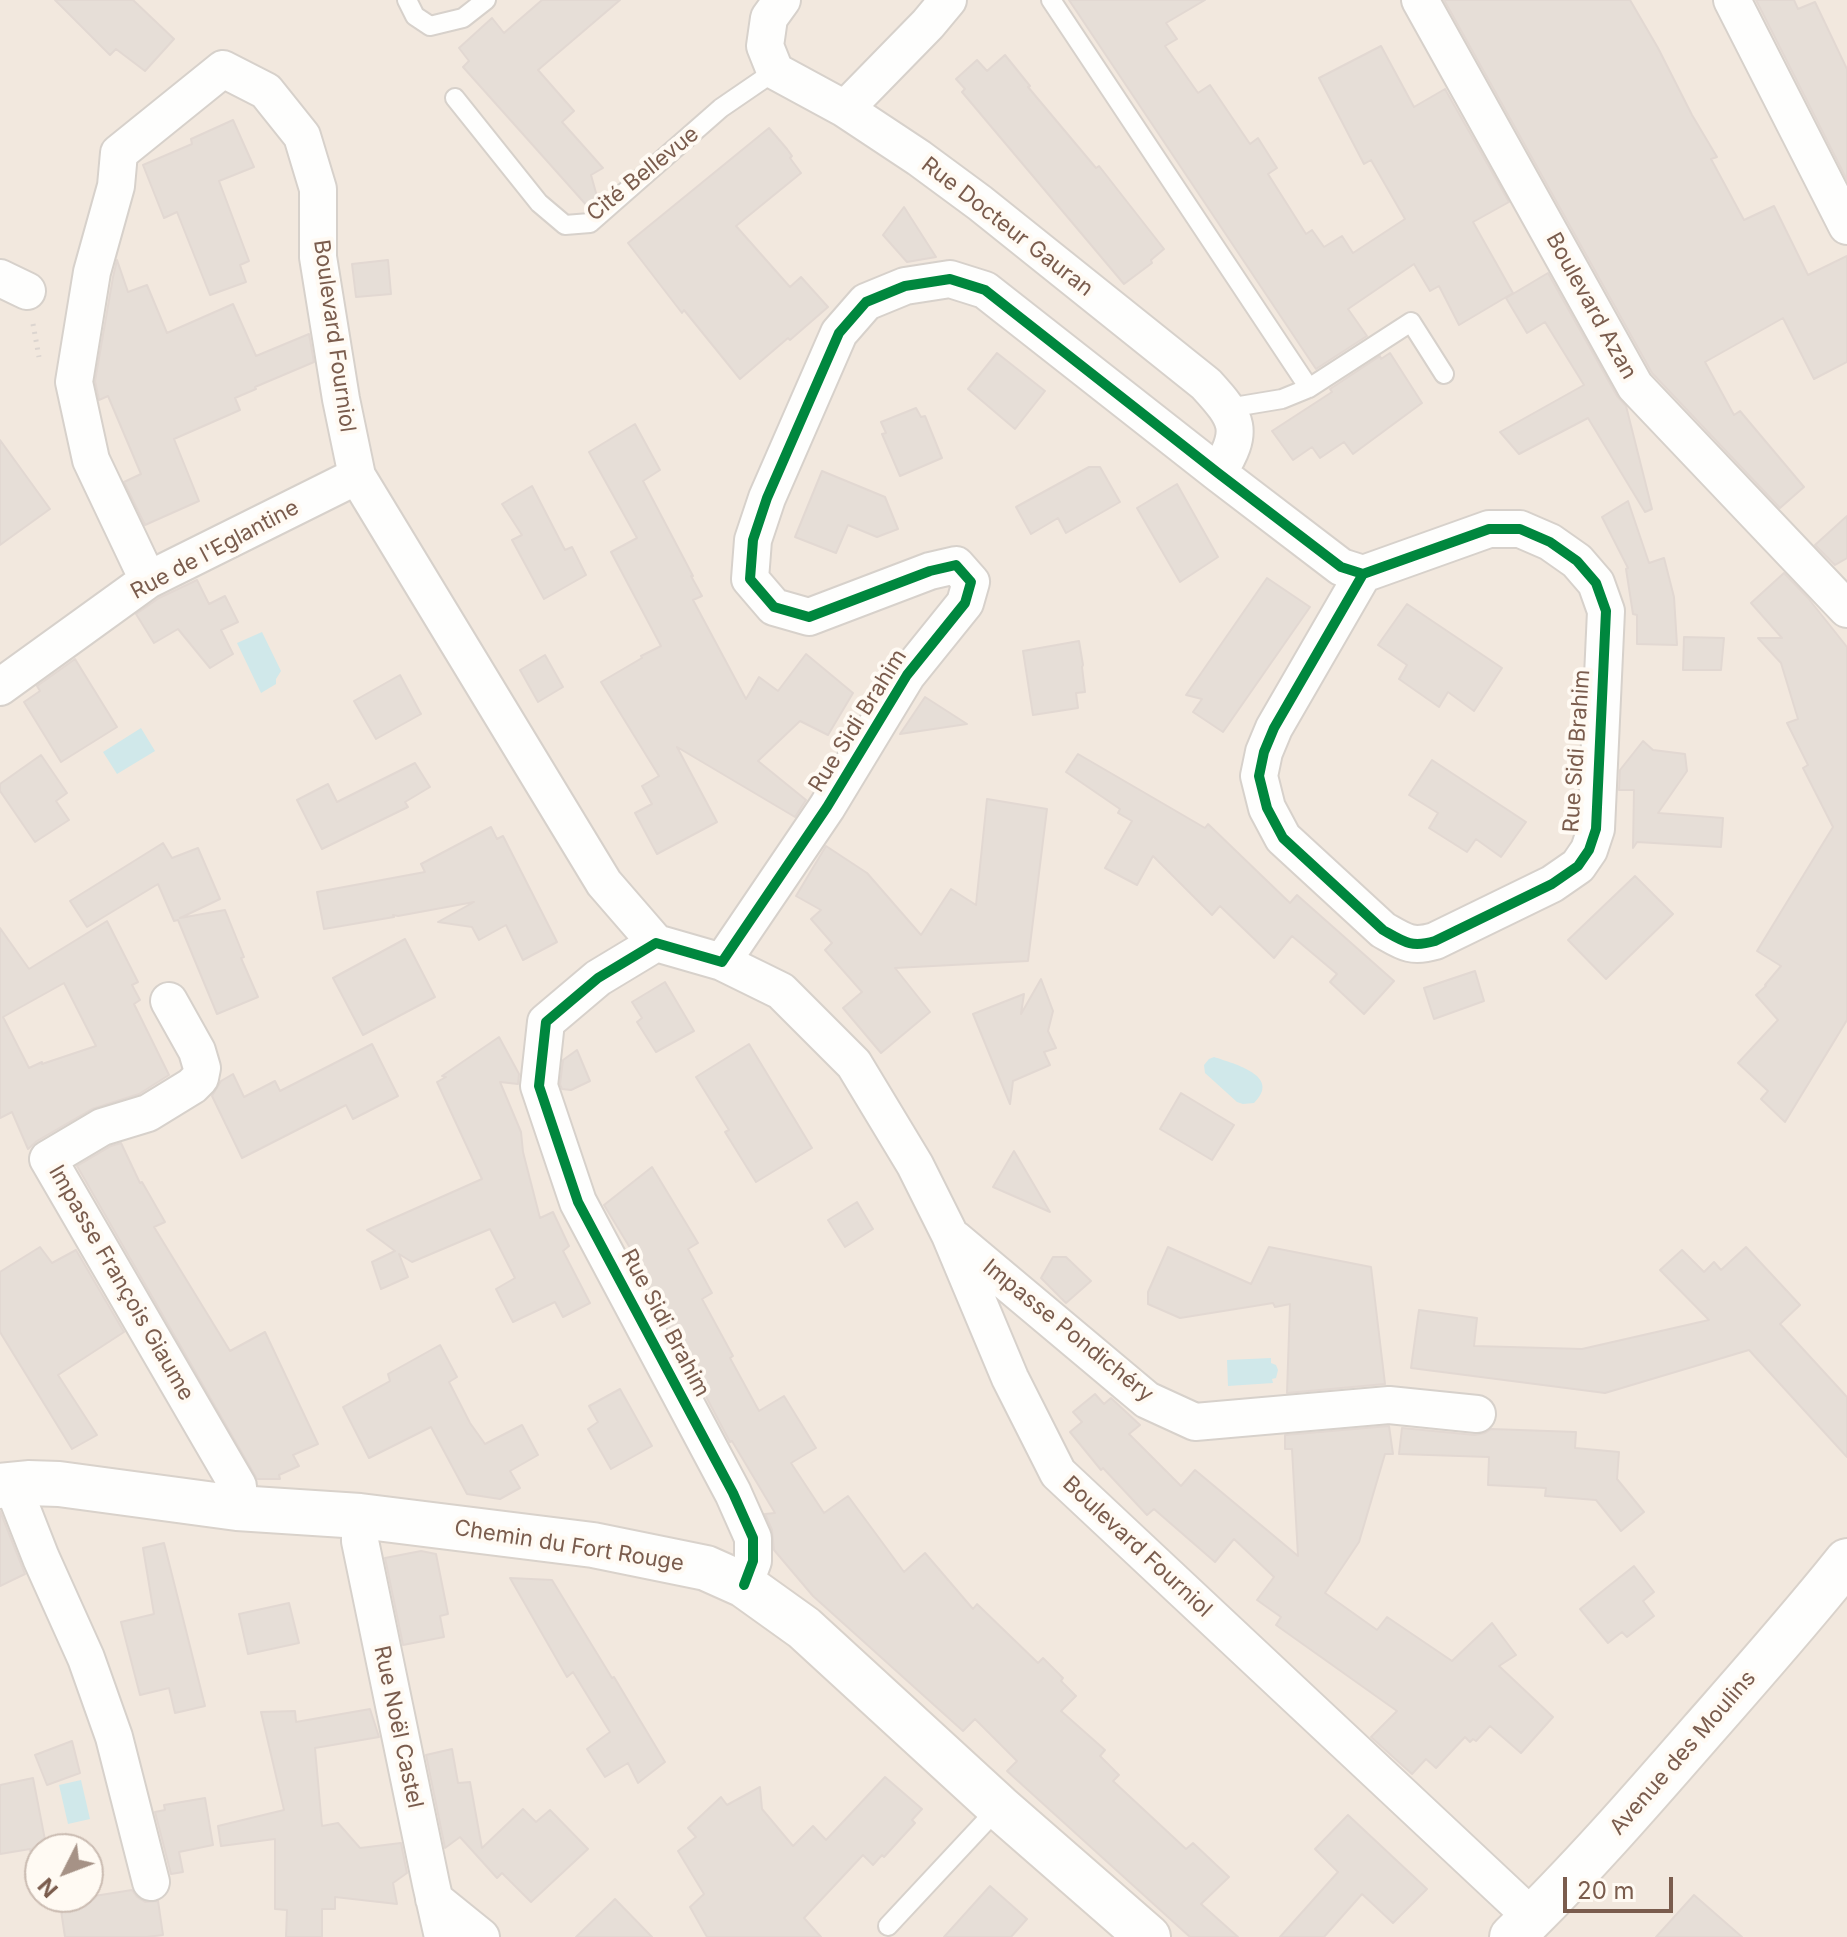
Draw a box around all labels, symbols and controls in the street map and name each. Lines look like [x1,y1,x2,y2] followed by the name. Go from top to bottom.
[582,121,704,227] street label: Cité Bellevue
[916,152,1098,302] street label: Rue Docteur Gauran
[1540,228,1642,384] street label: Boulevard Azan
[307,238,361,434] street label: Boulevard Fourniol
[127,495,303,605] street label: Rue de l'Eglantine
[804,645,912,797] street label: Rue Sidi Brahim
[1558,669,1596,833] street label: Rue Sidi Brahim
[43,1161,199,1405] street label: Impasse François Giaume
[615,1245,715,1401] street label: Rue Sidi Brahim
[977,1254,1159,1408] street label: Impasse Pondichéry
[1057,1471,1217,1623] street label: Boulevard Fourniol
[452,1515,686,1577] street label: Chemin du Fort Rouge
[368,1643,428,1811] street label: Rue Noël Castel
[1605,1666,1761,1840] street label: Avenue des Moulins
[24,1833,104,1913] north arrow
[1567,1861,1677,1911] scale bar
[32,1873,63,1903] text: N
[1577,1876,1635,1905] text: 20 m

